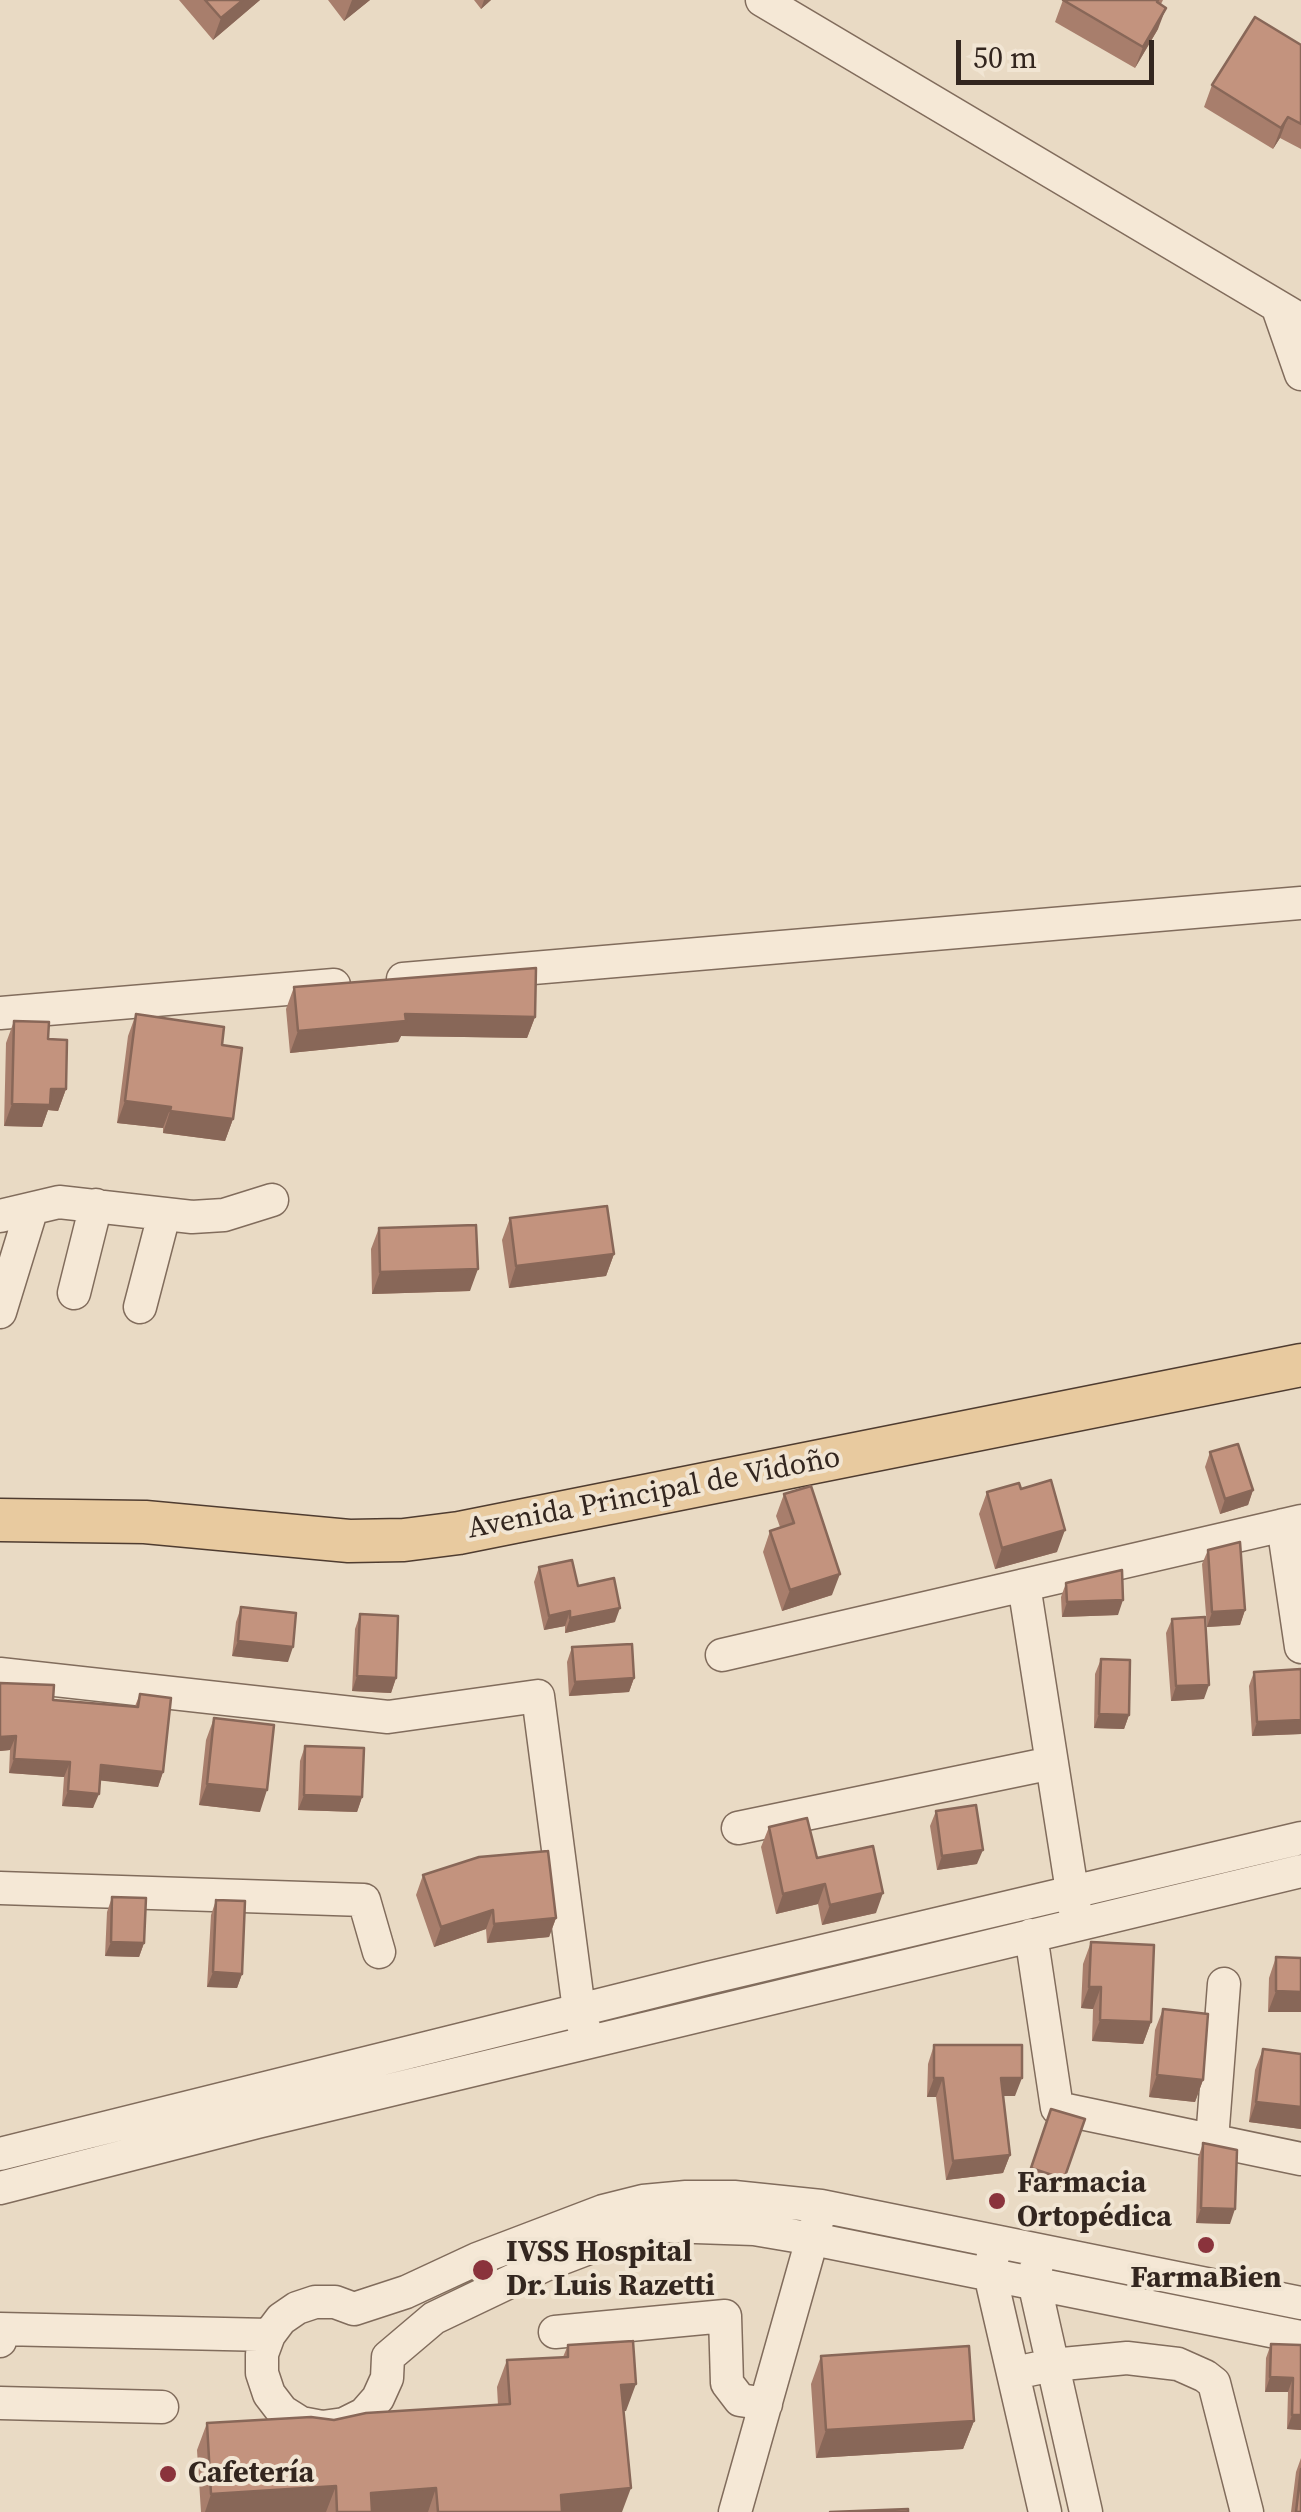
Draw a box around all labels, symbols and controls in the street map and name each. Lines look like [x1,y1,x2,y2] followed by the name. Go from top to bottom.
[961,20,1158,82] scale bar
[973,37,1037,78] text: 50 m
[465,1440,843,1548] street label: Avenida Principal de Vidoño
[1017,2166,1172,2236] place label: Farmacia Ortopédica
[986,2190,1008,2212] marker: Farmacia Ortopédica
[1195,2234,1217,2256] marker: FarmaBien
[506,2235,715,2306] place label: IVSS Hospital Dr. Luis Razetti
[470,2257,496,2283] marker: IVSS Hospital Dr. Luis Razetti
[1130,2261,1282,2297] place label: FarmaBien
[188,2456,314,2492] place label: Cafetería
[157,2463,179,2485] marker: Cafetería

